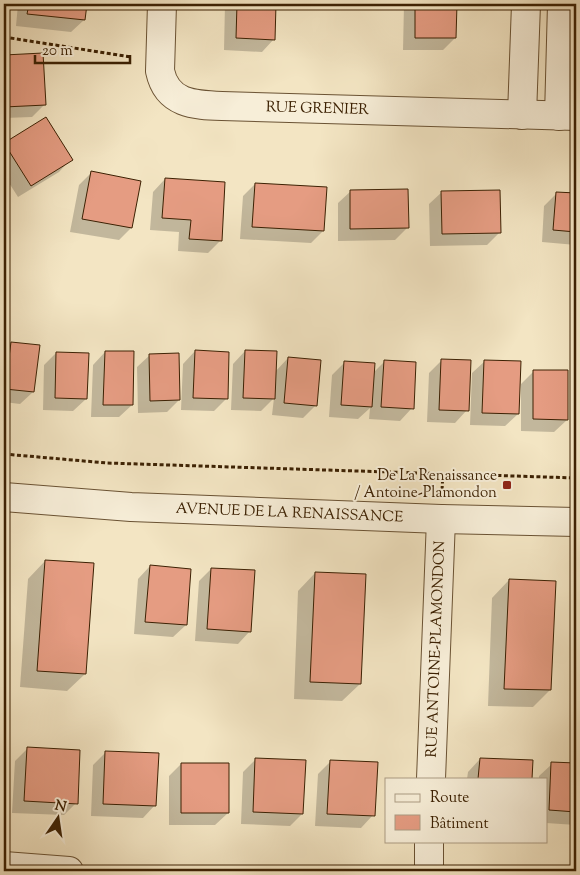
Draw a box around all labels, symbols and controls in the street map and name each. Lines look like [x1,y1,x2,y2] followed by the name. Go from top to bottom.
[35,32,130,64] scale bar
[42,41,73,62] text: 20 m
[265,97,370,121] street label: RUE GRENIER
[354,466,497,504] place label: De La Renaissance / Antoine-Plamondon
[501,479,513,491] marker: De La Renaissance / Antoine-Plamondon
[175,498,404,528] street label: AVENUE DE LA RENAISSANCE
[421,540,451,758] street label: RUE ANTOINE-PLAMONDON
[385,778,548,842] legend
[430,788,469,809] text: Route
[32,792,82,842] north arrow
[53,796,68,818] text: N
[430,814,489,835] text: Bâtiment

